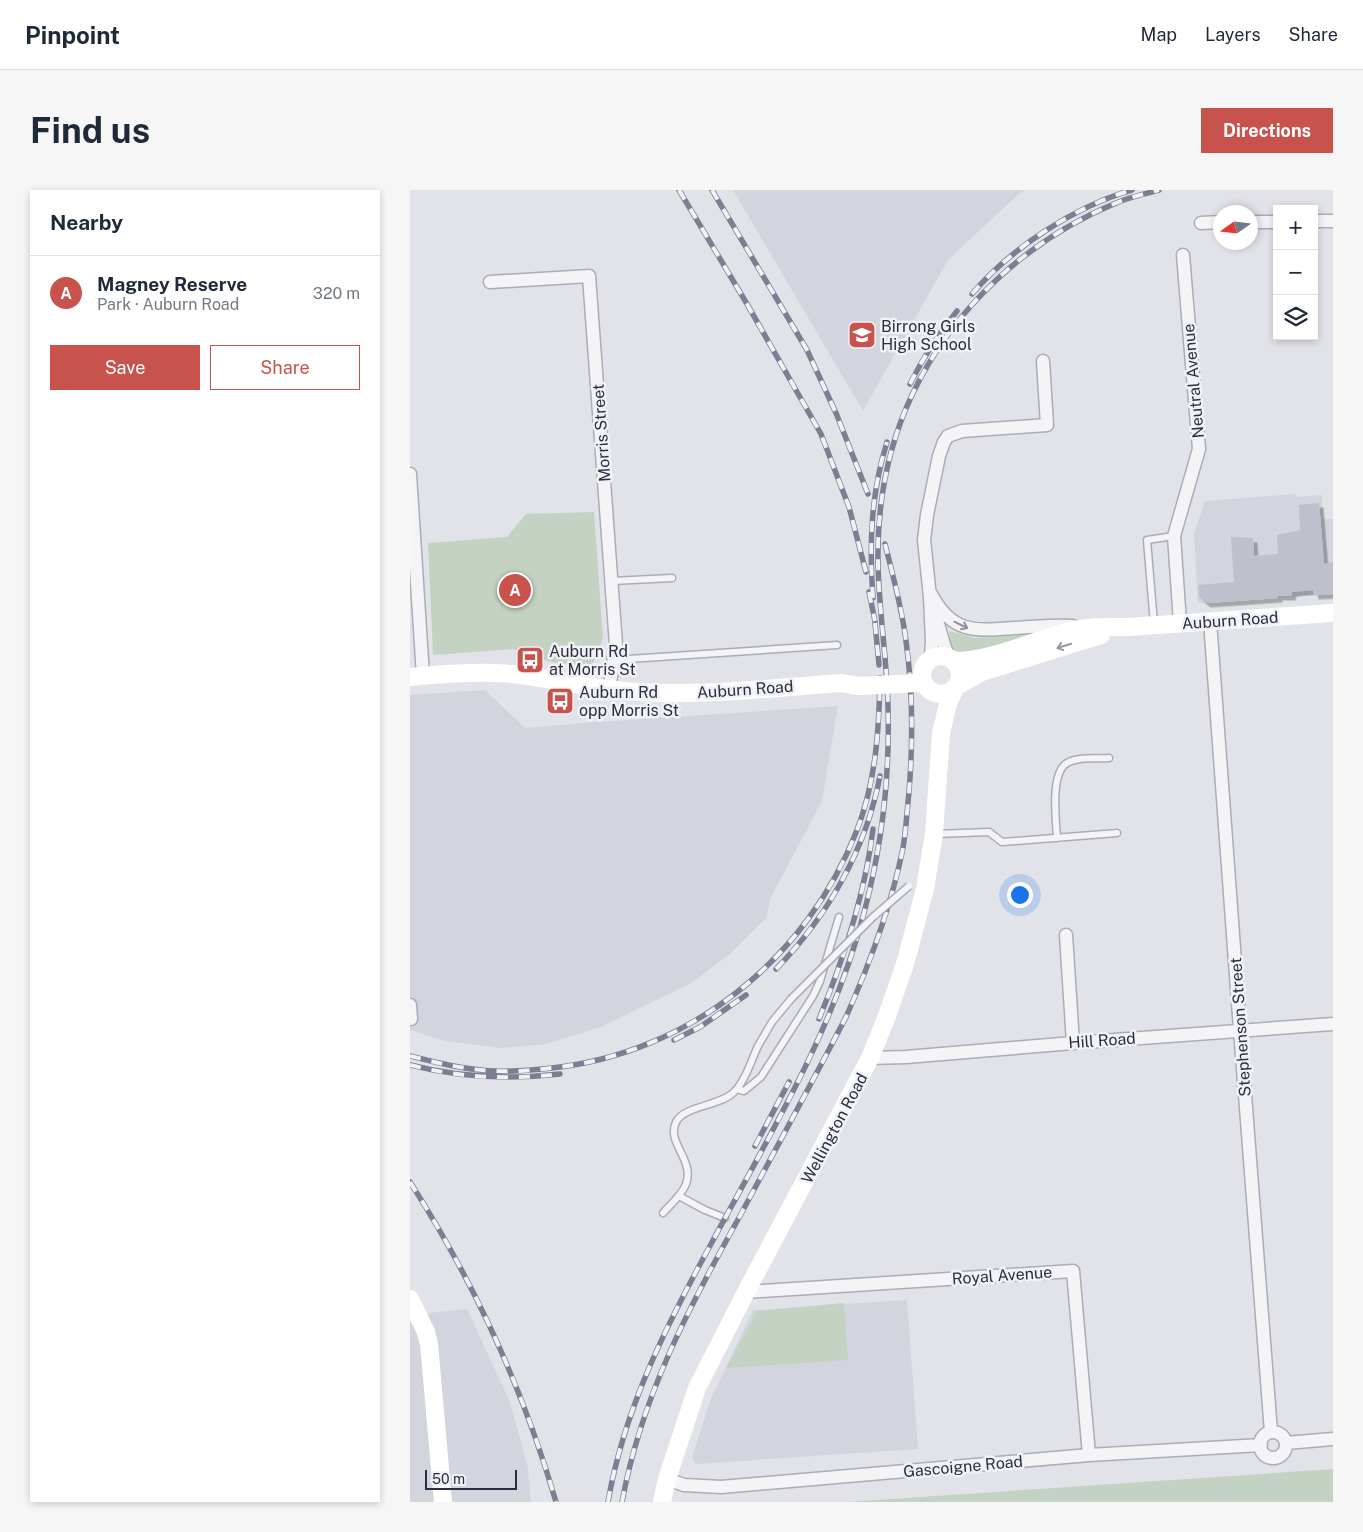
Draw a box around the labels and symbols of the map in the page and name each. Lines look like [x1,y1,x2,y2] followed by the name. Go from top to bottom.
[1213,205,1258,250] north arrow
[881,317,975,354] place label: Birrong Girls High School
[847,320,877,350] school or university icon: Birrong Girls High School
[1179,323,1208,439] street label: Neutral Avenue
[589,383,614,483] street label: Morris Street
[499,571,531,609] pin: A
[1181,608,1279,633] street label: Auburn Road
[953,621,968,631] one-way arrow
[549,642,636,679] place label: Auburn Rd at Morris St
[1057,642,1073,652] one-way arrow
[515,645,545,675] bus stop icon: Auburn Rd at Morris St
[696,677,794,702] street label: Auburn Road
[579,683,679,720] place label: Auburn Rd opp Morris St
[545,686,575,716] bus stop icon: Auburn Rd opp Morris St
[1007,882,1033,908] your location
[1226,957,1255,1097] street label: Stephenson Street
[1068,1029,1136,1052] street label: Hill Road
[797,1070,872,1187] street label: Wellington Road
[951,1263,1053,1288] street label: Royal Avenue
[902,1452,1024,1481] street label: Gascoigne Road
[425,1467,518,1490] scale bar

